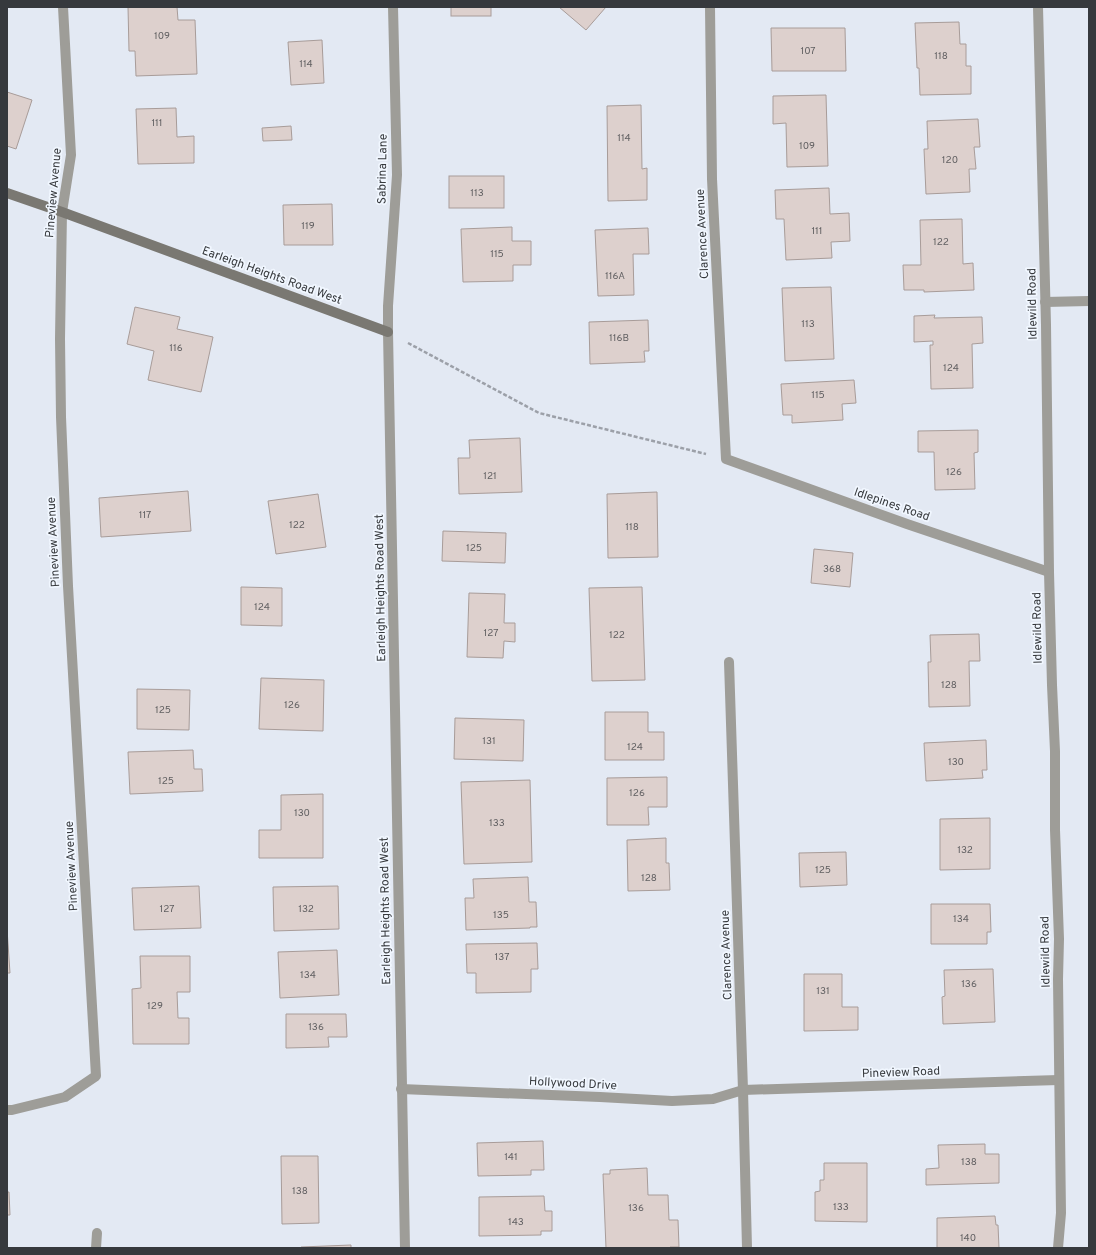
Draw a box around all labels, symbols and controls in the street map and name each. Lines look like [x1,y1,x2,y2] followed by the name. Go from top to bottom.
[154,30,170,43] house number: 109
[800,45,816,58] house number: 107
[934,50,948,63] house number: 118
[299,58,313,71] house number: 114
[151,117,163,130] house number: 111
[617,132,631,145] house number: 114
[374,134,392,204] street label: Sabrina Lane
[799,140,815,153] house number: 109
[42,147,66,239] street label: Pineview Avenue
[942,154,958,167] house number: 120
[470,187,484,200] house number: 113
[693,188,713,279] street label: Clarence Avenue
[301,220,315,233] house number: 119
[811,225,823,238] house number: 111
[933,236,949,249] house number: 122
[199,243,344,309] street label: Earleigh Heights Road West
[490,248,504,261] house number: 115
[1024,268,1042,340] street label: Idlewild Road
[605,270,625,283] house number: 116A
[801,318,815,331] house number: 113
[609,332,629,345] house number: 116B
[169,342,183,355] house number: 116
[943,362,959,375] house number: 124
[811,389,825,402] house number: 115
[946,466,962,479] house number: 126
[483,470,497,483] house number: 121
[852,484,932,525] street label: Idlepines Road
[44,496,64,587] street label: Pineview Avenue
[139,509,151,522] house number: 117
[372,514,390,662] street label: Earleigh Heights Road West
[289,519,305,532] house number: 122
[625,521,639,534] house number: 118
[466,542,482,555] house number: 125
[823,563,841,576] house number: 368
[1029,592,1047,664] street label: Idlewild Road
[254,601,270,614] house number: 124
[484,627,498,640] house number: 127
[609,629,625,642] house number: 122
[941,679,957,692] house number: 128
[284,699,300,712] house number: 126
[155,704,171,717] house number: 125
[482,735,496,748] house number: 131
[627,741,643,754] house number: 124
[948,756,964,769] house number: 130
[158,775,174,788] house number: 125
[629,787,645,800] house number: 126
[294,807,310,820] house number: 130
[489,817,505,830] house number: 133
[62,820,82,911] street label: Pineview Avenue
[377,837,395,985] street label: Earleigh Heights Road West
[957,844,973,857] house number: 132
[815,864,831,877] house number: 125
[641,872,657,885] house number: 128
[160,903,174,916] house number: 127
[298,903,314,916] house number: 132
[493,909,509,922] house number: 135
[717,910,737,1000] street label: Clarence Avenue
[953,913,969,926] house number: 134
[1037,916,1055,988] street label: Idlewild Road
[495,951,509,964] house number: 137
[300,969,316,982] house number: 134
[961,978,977,991] house number: 136
[816,985,830,998] house number: 131
[147,1000,163,1013] house number: 129
[308,1021,324,1034] house number: 136
[862,1064,941,1082] street label: Pineview Road
[529,1074,617,1094] street label: Hollywood Drive
[504,1151,518,1164] house number: 141
[961,1156,977,1169] house number: 138
[292,1185,308,1198] house number: 138
[833,1201,849,1214] house number: 133
[628,1202,644,1215] house number: 136
[508,1216,524,1229] house number: 143
[960,1232,976,1245] house number: 140

